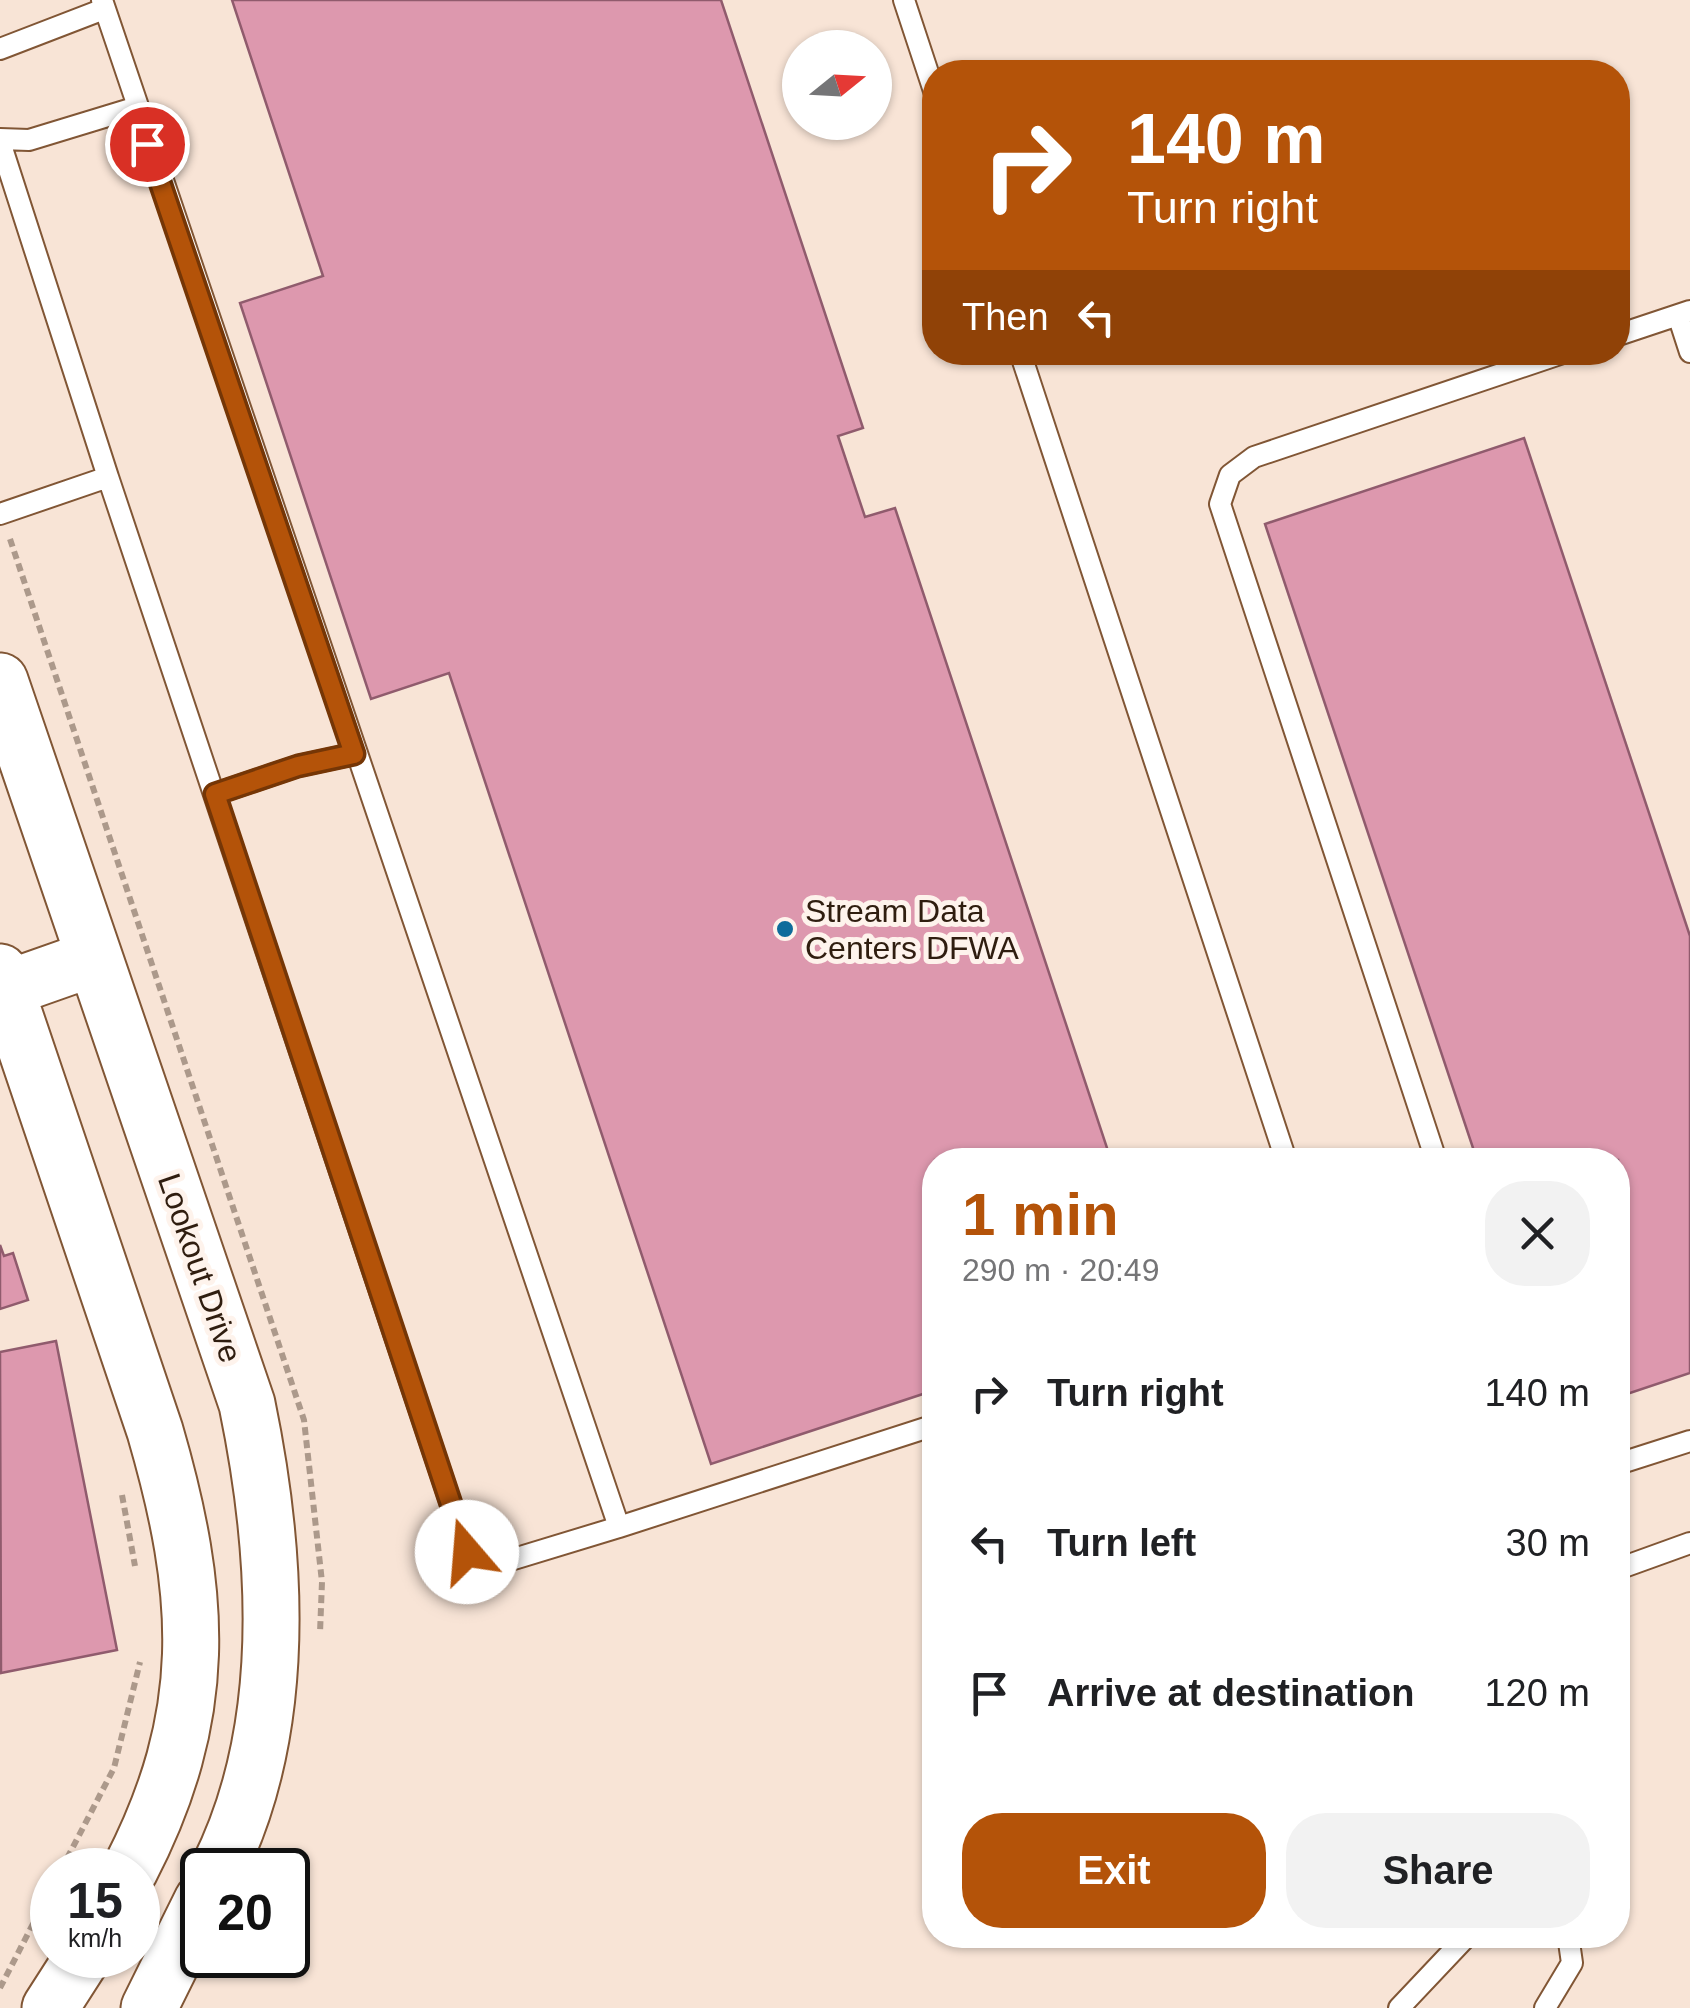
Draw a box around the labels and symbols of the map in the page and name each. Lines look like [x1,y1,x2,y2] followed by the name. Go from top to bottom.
[782,30,892,140] north arrow
[105,102,190,187] pin
[805,893,1020,966] place label: Stream Data Centers DFWA
[774,918,796,940] marker: Stream Data Centers DFWA
[151,1169,249,1367] street label: Lookout Drive
[415,1500,519,1604] position arrow
[180,1848,310,1978] speed limit sign: 20

